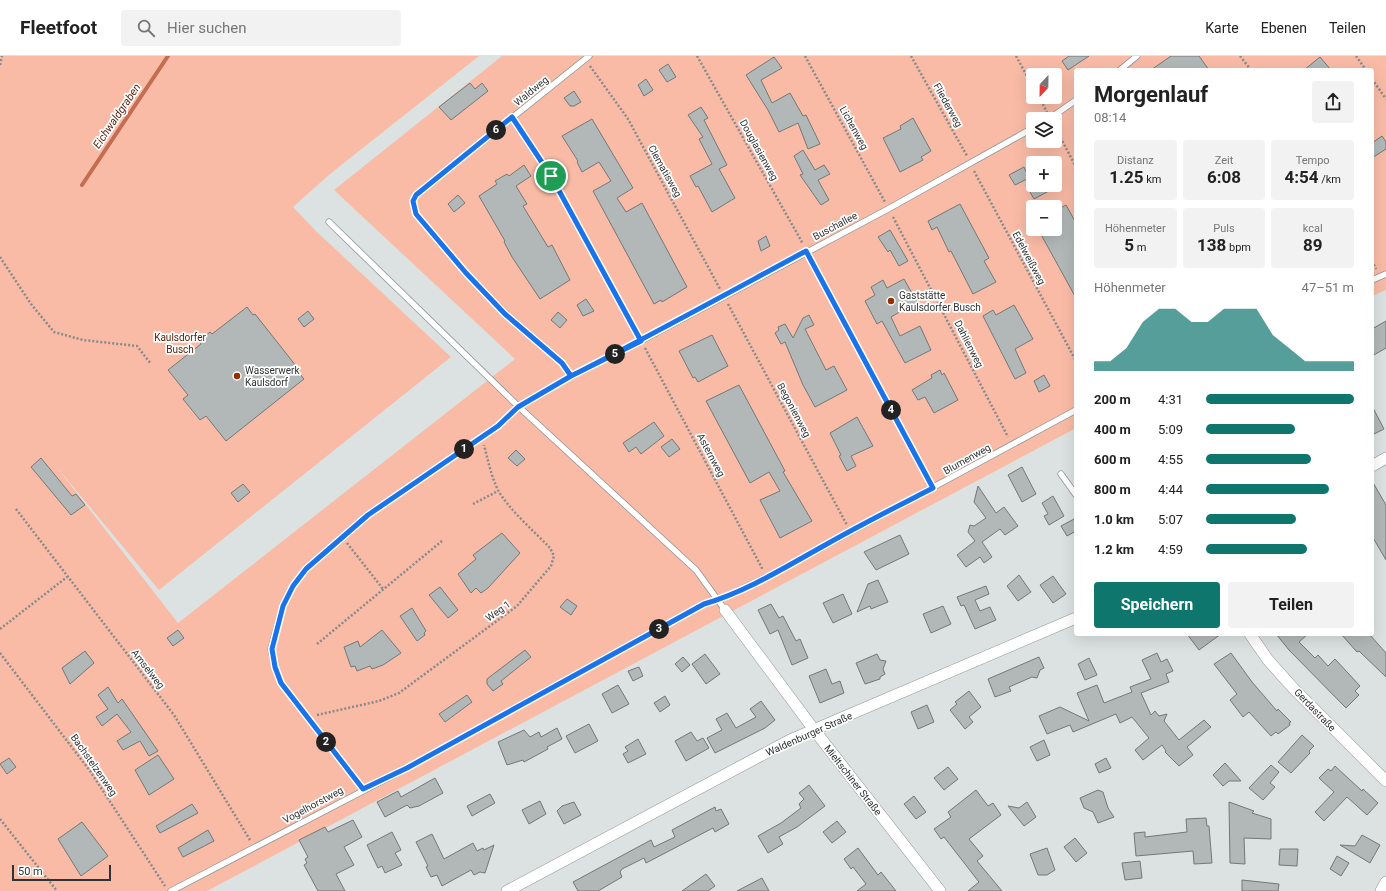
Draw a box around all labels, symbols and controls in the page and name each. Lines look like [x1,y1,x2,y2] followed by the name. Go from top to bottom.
[121,10,401,46] search box
[20,16,97,39] text: Fleetfoot
[135,17,157,39] icon: search
[167,19,247,37] text: Hier suchen
[1205,20,1239,36] text: Karte
[1261,20,1307,36] text: Ebenen
[1329,20,1366,36] text: Teilen
[1026,68,1062,104] north arrow
[1026,68,1062,236] map controls
[512,74,550,108] street label: Waldweg
[91,81,143,151] water label: Eichwaldgraben
[931,81,965,129] street label: Fliederweg
[1312,81,1354,123] button: share
[1094,82,1208,107] text: Morgenlauf
[838,104,870,152] street label: Lichenweg
[1094,110,1126,125] text: 08:14
[1026,112,1062,148] button: layers
[738,118,780,182] street label: Douglasienweg
[486,120,506,140] pin: 6
[493,123,499,136] text: 6
[646,143,684,199] street label: Clematisweg
[1117,154,1154,167] text: Distanz
[1215,154,1233,167] text: Zeit
[1296,154,1330,167] text: Tempo
[1026,156,1062,192] button: +
[534,159,568,193] pin
[540,165,562,187] icon: arrive
[1109,167,1143,187] text: 1.25
[1207,167,1241,187] text: 6:08
[1284,167,1318,187] text: 4:54
[1143,173,1161,186] text: km
[1318,173,1341,186] text: /km
[1026,200,1062,236] button: −
[811,210,859,242] street label: Buschallee
[1105,222,1166,235] text: Höhenmeter
[1213,222,1235,235] text: Puls
[1303,222,1323,235] text: kcal
[1010,230,1048,286] street label: Edelweißweg
[1124,235,1134,255] text: 5
[1197,235,1226,255] text: 138
[1303,235,1322,255] text: 89
[1134,241,1146,254] text: m
[1226,241,1251,254] text: bpm
[1094,280,1166,295] text: Höhenmeter
[1302,280,1354,295] text: 47–51 m
[899,290,981,313] place label: Gaststätte Kaulsdorfer Busch
[886,296,896,306] marker: Gaststätte Kaulsdorfer Busch
[952,318,986,370] street label: Dahlienweg
[154,332,206,355] park label: Kaulsdorfer Busch
[605,344,625,364] pin: 5
[612,347,618,360] text: 5
[245,365,300,388] place label: Wasserwerk Kaulsdorf
[232,371,242,381] marker: Wasserwerk Kaulsdorf
[775,381,813,439] street label: Begonienweg
[1094,392,1131,407] text: 200 m
[1158,392,1183,407] text: 4:31
[881,400,901,420] pin: 4
[888,403,894,416] text: 4
[1094,422,1131,437] text: 400 m
[1158,422,1183,437] text: 5:09
[695,431,727,479] street label: Asternweg
[454,439,474,459] pin: 1
[461,442,467,455] text: 1
[942,442,992,476] street label: Blumenweg
[1094,452,1131,467] text: 600 m
[1158,452,1183,467] text: 4:55
[1094,482,1131,497] text: 800 m
[1158,482,1183,497] text: 4:44
[1094,512,1134,527] text: 1.0 km
[1158,512,1183,527] text: 5:07
[1094,542,1134,557] text: 1.2 km
[1158,542,1183,557] text: 4:59
[1094,582,1220,628] button: Speichern
[1228,582,1354,628] button: Teilen
[484,598,512,624] street label: Weg 1
[649,619,669,639] pin: 3
[656,622,662,635] text: 3
[129,647,167,691] street label: Amselweg
[1292,686,1338,734] street label: Gerdastraße
[764,710,854,758] street label: Waldenburger Straße
[69,732,119,798] street label: Bachstelzenweg
[316,732,336,752] pin: 2
[323,735,329,748] text: 2
[822,743,884,817] street label: Mieltschiner Straße
[281,784,345,826] street label: Vogelhorstweg
[12,863,111,882] scale bar
[18,865,43,878] text: 50 m

